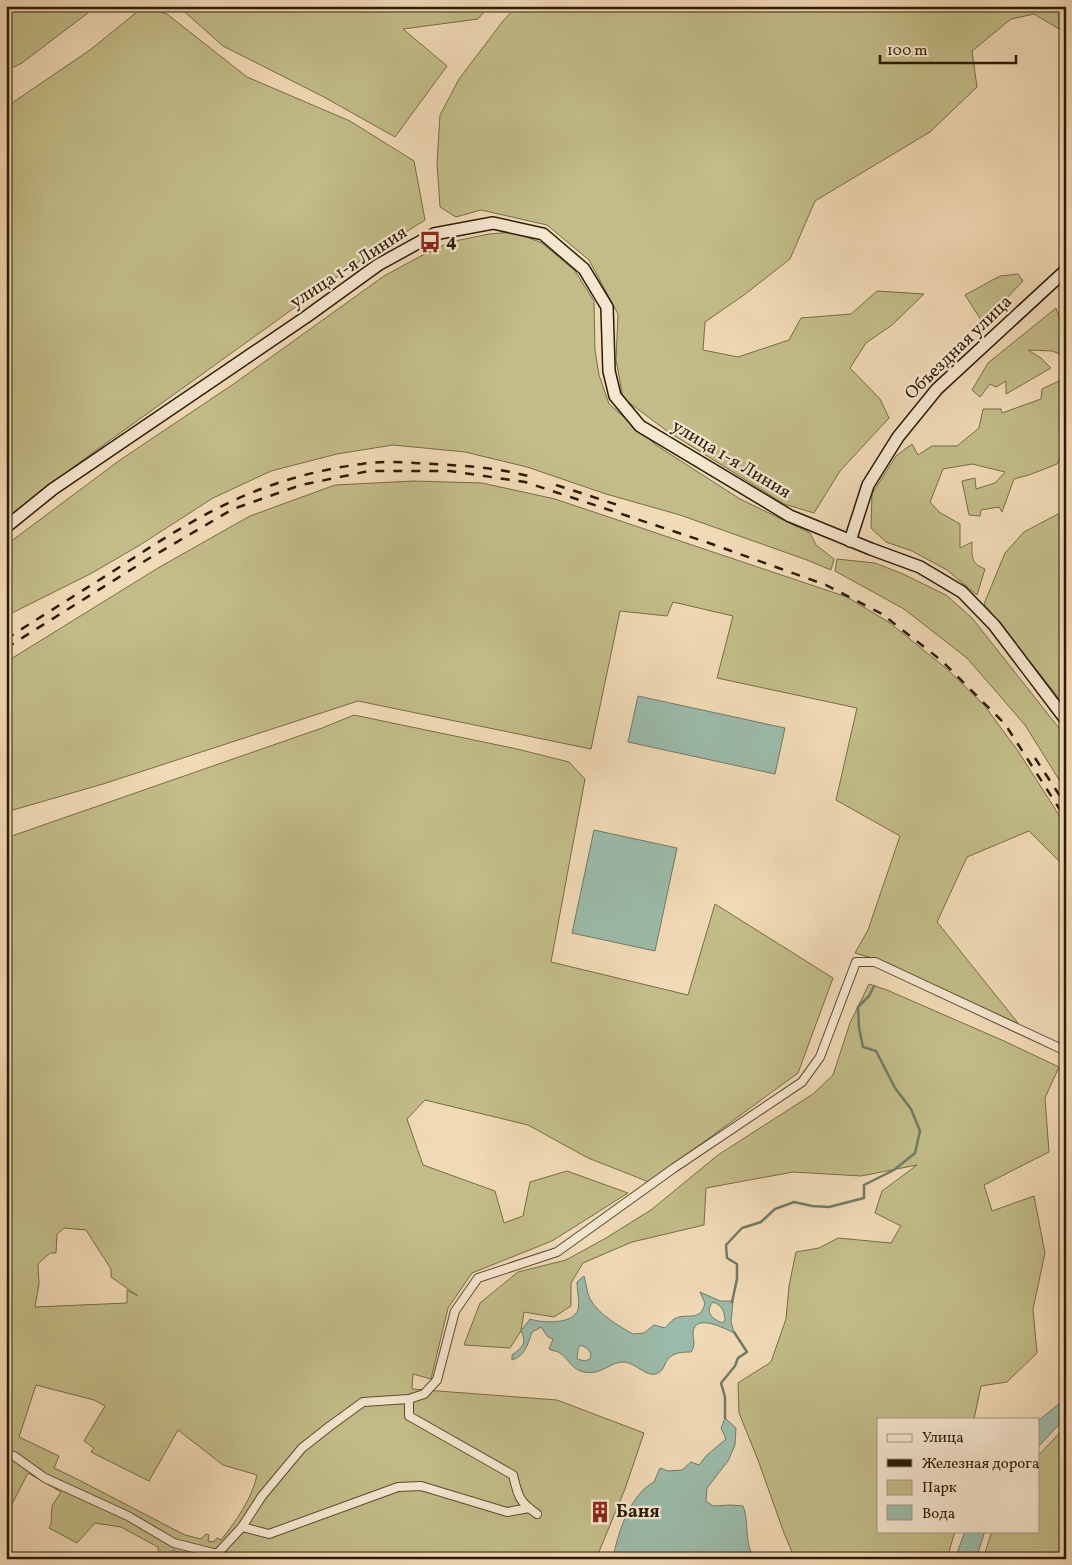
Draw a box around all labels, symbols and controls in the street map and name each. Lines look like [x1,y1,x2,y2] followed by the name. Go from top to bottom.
[880,32,1016,64] scale bar
[887,41,927,62] text: 100 m
[286,221,412,315] street label: улица 1-я Линия
[417,229,443,255] bus stop icon: 4
[446,230,457,255] place label: 4
[900,290,1018,406] street label: Объездная улица
[667,414,795,506] street label: улица 1-я Линия
[877,1418,1040,1532] legend
[922,1428,964,1449] text: Улица
[922,1454,1039,1475] text: Железная дорога
[922,1478,957,1499] text: Парк
[587,1499,613,1525] building icon: Баня
[616,1500,660,1525] place label: Баня
[922,1504,955,1525] text: Вода

